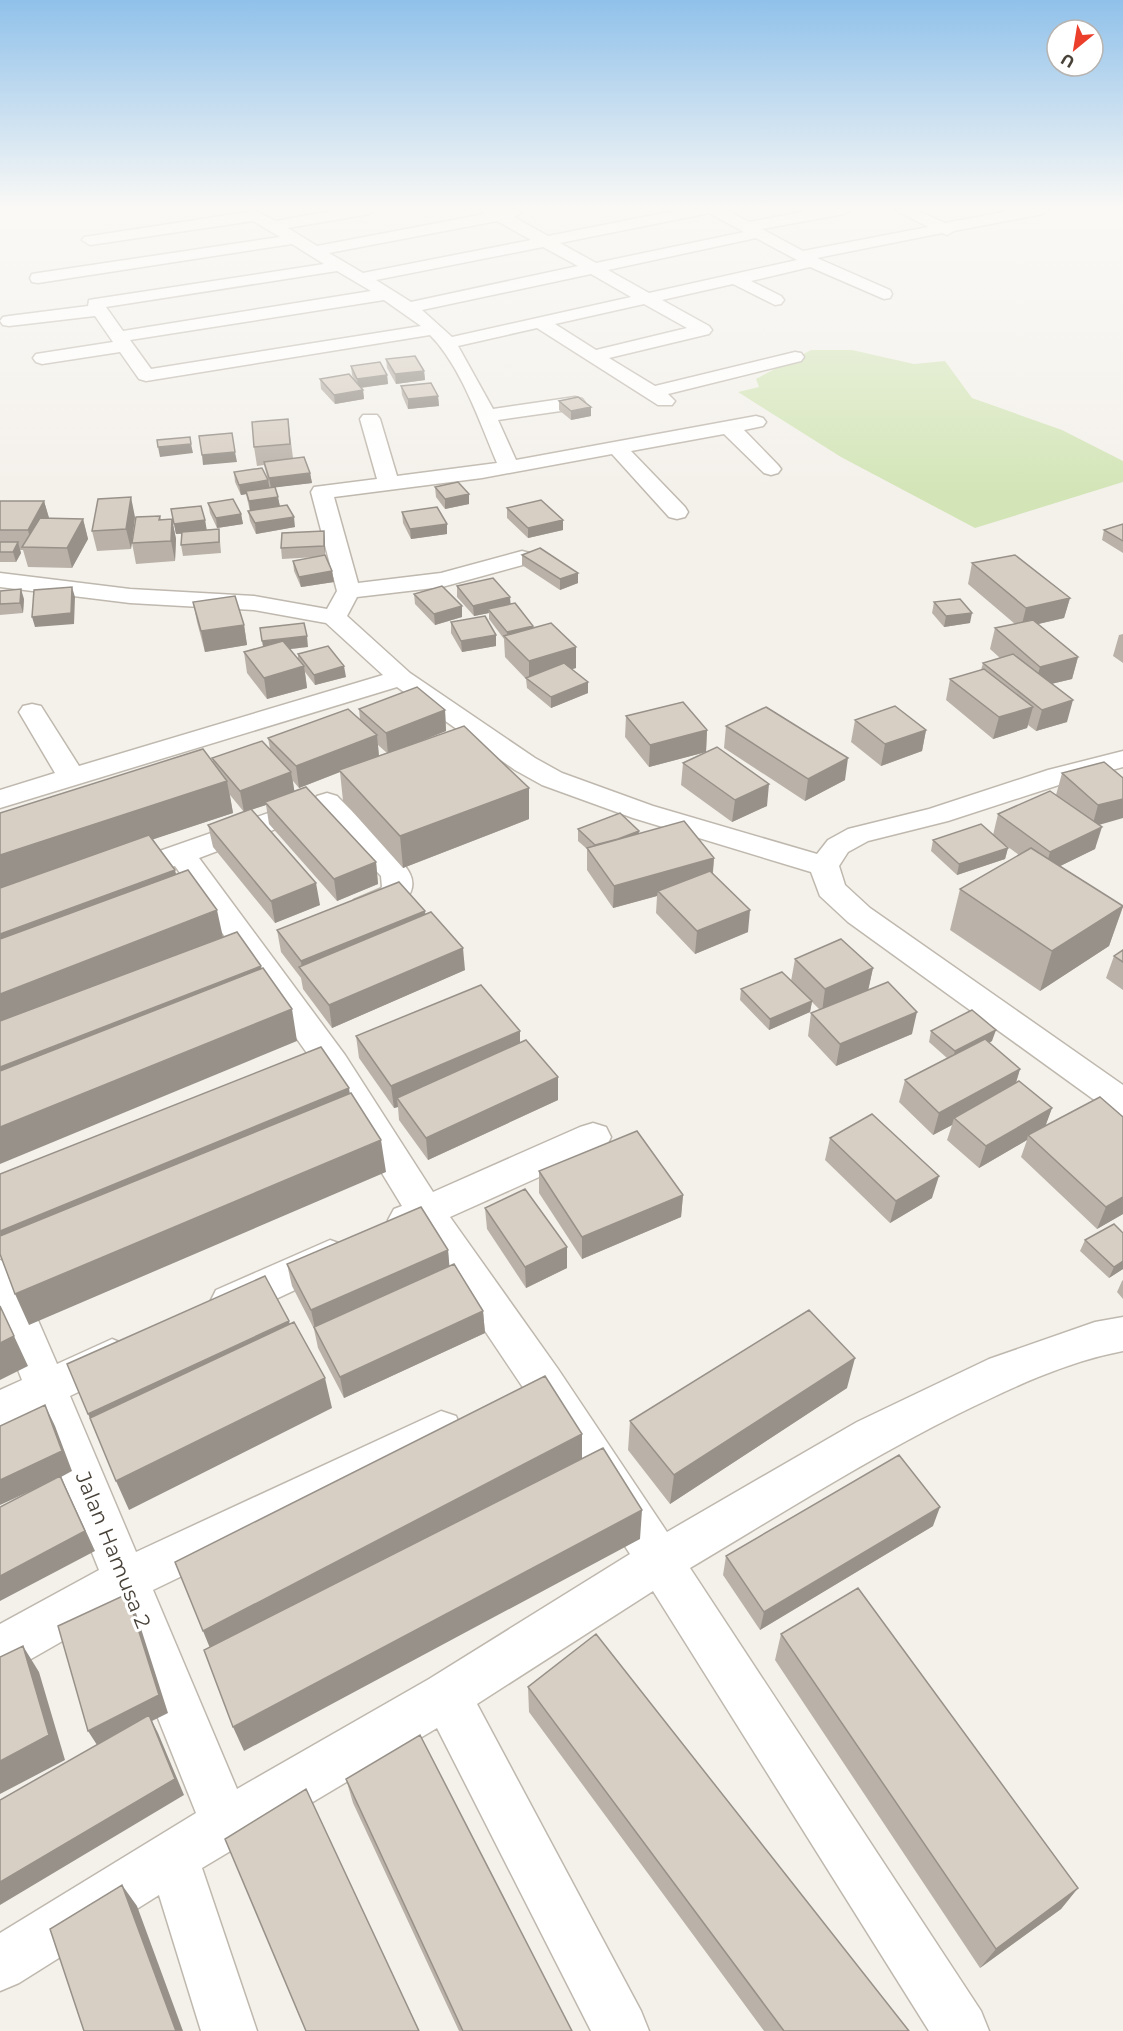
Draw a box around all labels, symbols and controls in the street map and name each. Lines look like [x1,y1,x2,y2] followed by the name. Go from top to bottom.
[1045,18,1105,78] north arrow
[1058,49,1078,72] text: U
[70,1467,156,1632] street label: Jalan Hamusa 2

